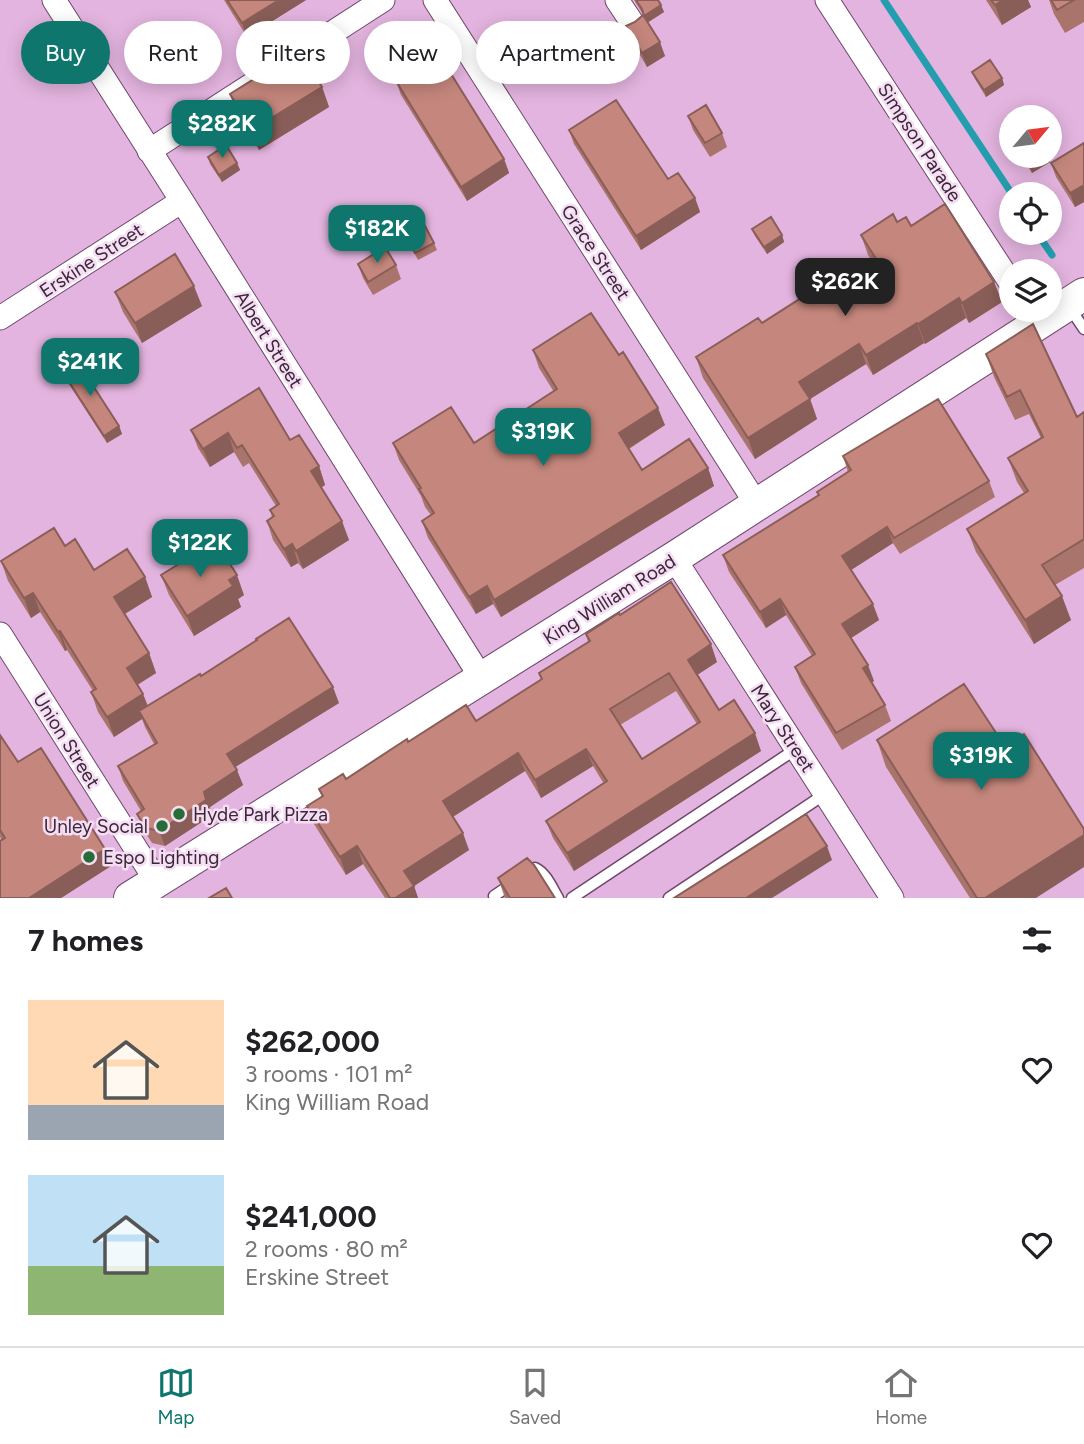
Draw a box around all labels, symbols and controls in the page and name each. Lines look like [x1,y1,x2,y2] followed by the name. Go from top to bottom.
[21,21,110,84] chip: Buy
[124,21,222,84] chip: Rent
[236,21,350,84] chip: Filters
[364,21,462,84] chip: New
[476,21,640,84] chip: Apartment
[873,79,966,206] street label: Simpson Parade
[173,100,271,160] pin: $282K
[999,105,1062,168] north arrow
[999,105,1062,322] map controls
[188,109,256,137] text: $282K
[999,182,1062,245] button: locate
[556,200,635,304] street label: Grace Street
[328,205,426,265] pin: $182K
[344,214,410,242] text: $182K
[35,218,147,302] street label: Erskine Street
[796,258,894,318] pin: $262K
[999,259,1062,322] button: layers
[811,267,879,295] text: $262K
[230,287,307,392] street label: Albert Street
[41,338,139,398] pin: $241K
[57,347,123,375] text: $241K
[494,408,592,468] pin: $319K
[511,417,575,445] text: $319K
[151,520,249,579] pin: $122K
[168,528,232,556] text: $122K
[539,549,680,649] street label: King William Road
[746,680,819,777] street label: Mary Street
[28,688,105,792] street label: Union Street
[932,732,1030,792] pin: $319K
[949,741,1013,769] text: $319K
[193,803,328,826] place label: Hyde Park Pizza
[171,806,187,822] marker: Hyde Park Pizza
[44,815,148,838] place label: Unley Social
[154,818,170,834] marker: Unley Social
[103,846,219,869] place label: Espo Lighting
[81,849,97,865] marker: Espo Lighting
[1018,921,1056,959] icon: filters
[28,922,143,959] text: 7 homes
[245,1023,380,1060] text: $262,000
[84,1028,168,1112] icon: home
[1018,1051,1056,1089] icon: heart
[245,1060,412,1088] text: 3 rooms · 101 m²
[245,1088,429,1116] text: King William Road
[245,1198,377,1235] text: $241,000
[84,1203,168,1287] icon: home
[1018,1226,1056,1264] icon: heart
[245,1235,408,1263] text: 2 rooms · 80 m²
[245,1263,389,1291] text: Erskine Street
[157,1364,195,1429] tab: Map
[509,1364,561,1429] tab: Saved
[875,1364,927,1429] tab: Home

